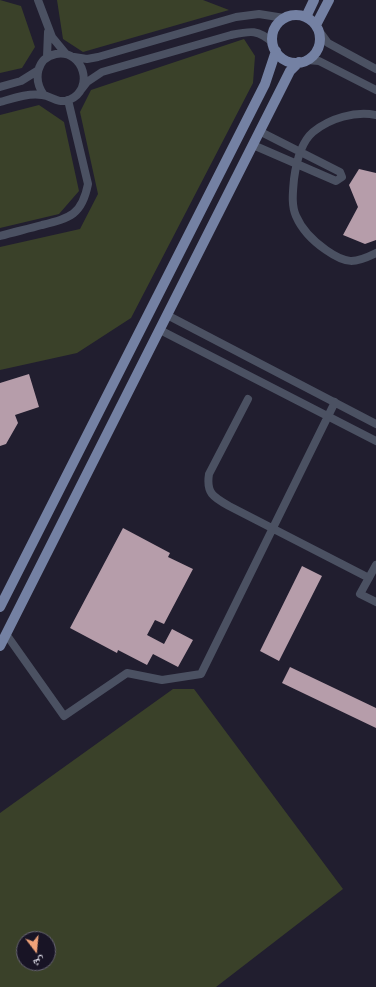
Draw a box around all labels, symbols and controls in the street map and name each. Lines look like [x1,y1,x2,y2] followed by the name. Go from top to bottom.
[16,931,56,971] north arrow
[32,953,47,971] text: ش

